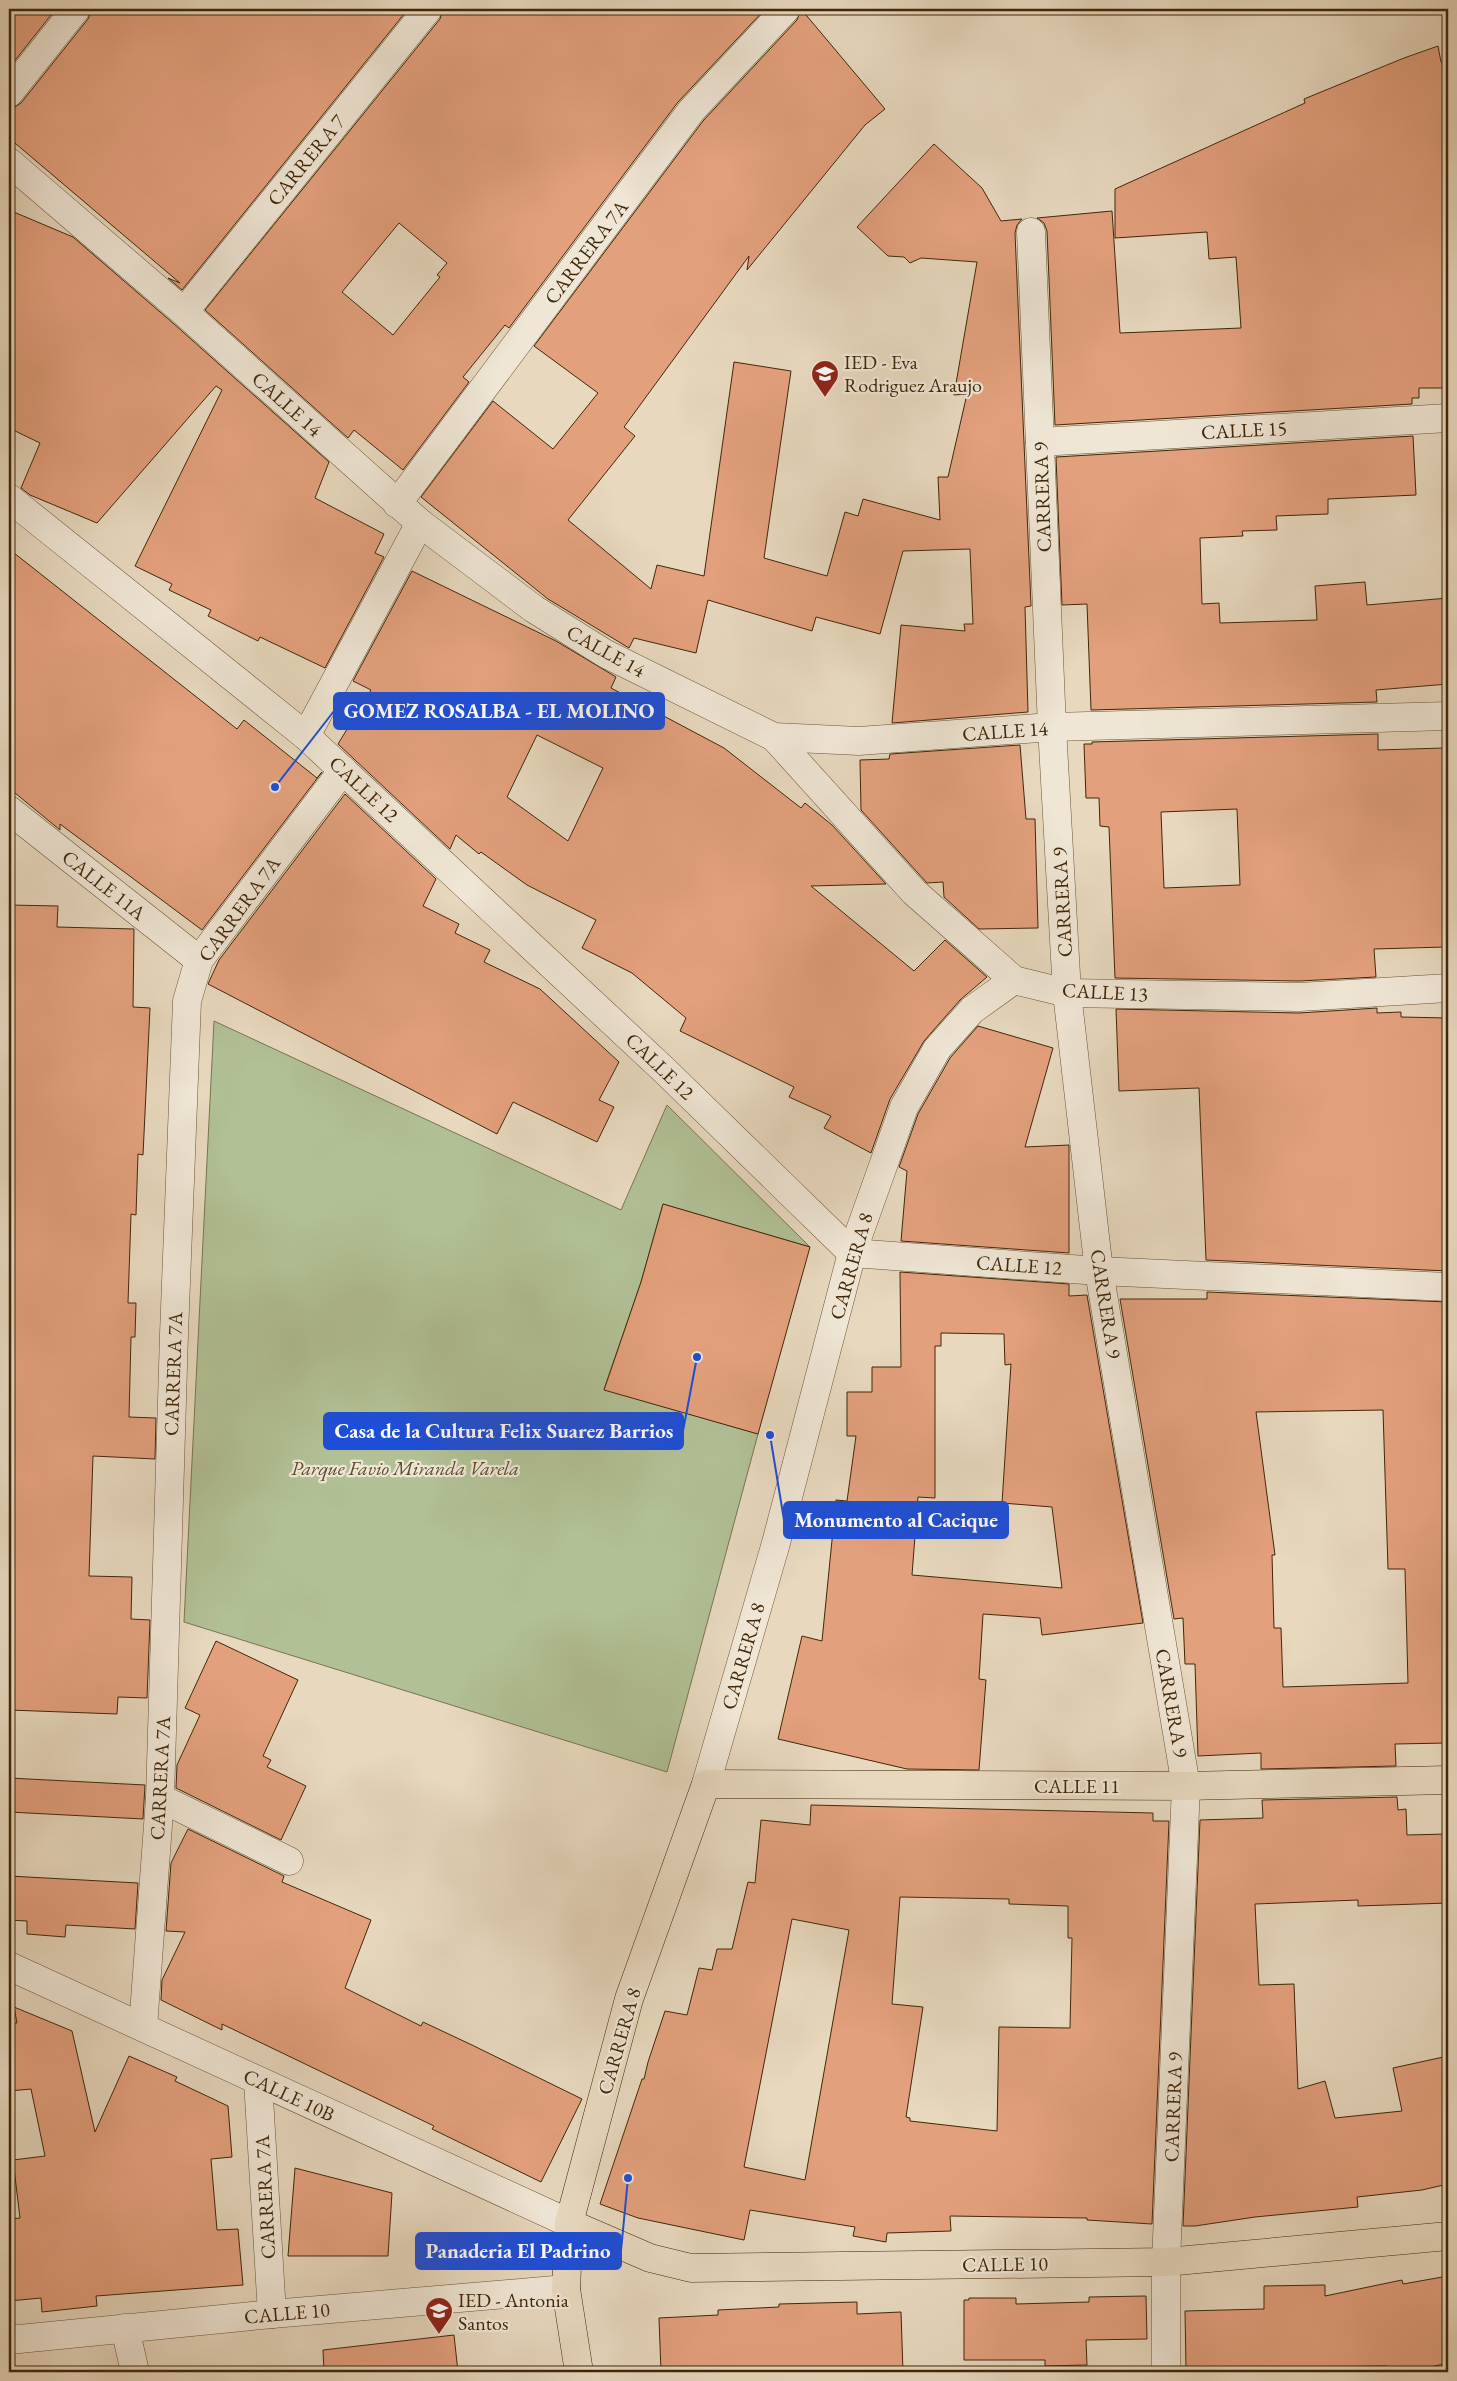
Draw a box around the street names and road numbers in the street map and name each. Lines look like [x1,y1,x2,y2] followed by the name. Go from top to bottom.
[261,109,351,211] street label: CARRERA 7
[538,194,634,309] street label: CARRERA 7A
[246,366,328,443] street label: CALLE 14
[1200,415,1288,445] street label: CALLE 15
[1027,441,1057,553] street label: CARRERA 9
[562,619,650,683] street label: CALLE 14
[961,715,1049,747] street label: CALLE 14
[324,750,405,828] street label: CALLE 12
[57,844,151,926] street label: CALLE 11A
[1046,846,1078,958] street label: CARRERA 9
[192,851,286,967] street label: CARRERA 7A
[1061,977,1149,1007] street label: CALLE 13
[620,1027,700,1105] street label: CALLE 12
[823,1209,879,1323] street label: CARRERA 8
[1085,1247,1128,1361] street label: CARRERA 9
[975,1249,1063,1281] street label: CALLE 12
[158,1311,188,1437] street label: CARRERA 7A
[715,1599,771,1713] street label: CARRERA 8
[1150,1646,1194,1760] street label: CARRERA 9
[144,1715,176,1841] street label: CARRERA 7A
[1034,1773,1120,1799] street label: CALLE 11
[591,1984,647,2098] street label: CARRERA 8
[1158,2051,1188,2163] street label: CARRERA 9
[239,2063,339,2127] street label: CALLE 10B
[249,2134,281,2260] street label: CARRERA 7A
[962,2250,1049,2278] street label: CALLE 10
[243,2296,331,2330] street label: CALLE 10

